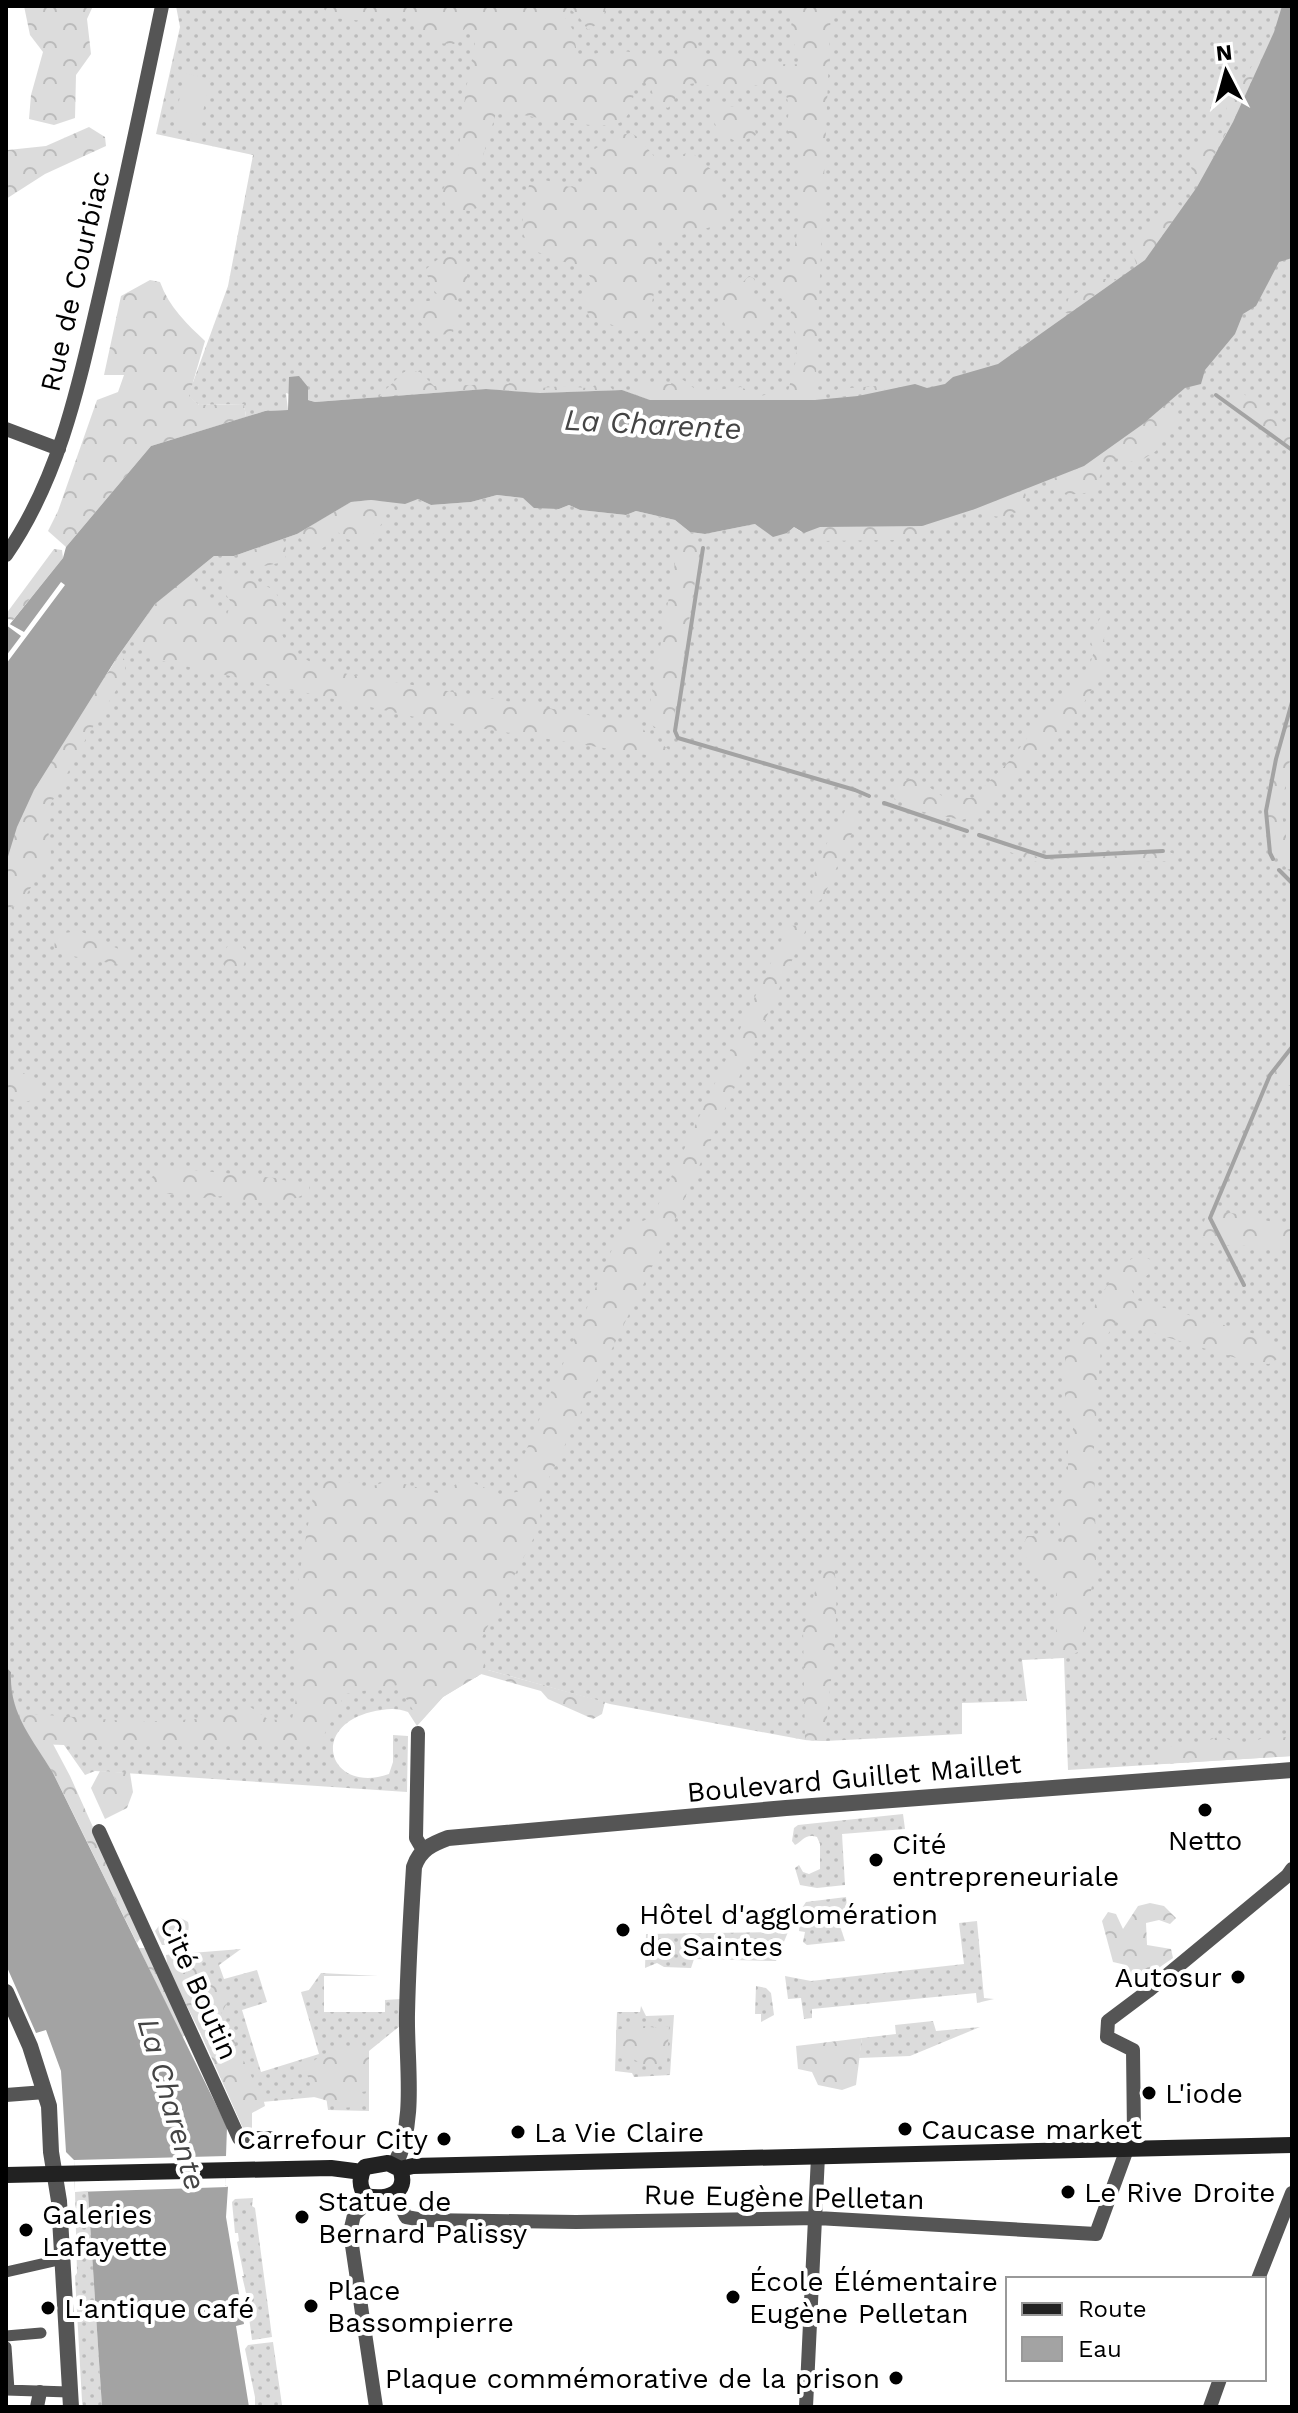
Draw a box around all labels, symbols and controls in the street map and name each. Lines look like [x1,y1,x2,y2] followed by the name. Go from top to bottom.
[1186,32,1266,112] north arrow
[1215,39,1233,66] text: N
[34,167,116,395] street label: Rue de Courbiac
[563,402,743,446] water label: La Charente
[685,1747,1023,1809] street label: Boulevard Guillet Maillet
[1196,1801,1214,1819] marker: Netto
[1168,1824,1242,1857] place label: Netto
[892,1828,1119,1893] place label: Cité entrepreneuriale
[867,1851,885,1869] marker: Cité entrepreneuriale
[639,1898,938,1963] place label: Hôtel d'agglomération de Saintes
[153,1911,245,2065] street label: Cité Boutin
[614,1921,632,1939] marker: Hôtel d'agglomération de Saintes
[1115,1961,1222,1994] place label: Autosur
[1229,1968,1247,1986] marker: Autosur
[131,2014,213,2194] water label: La Charente
[1165,2077,1243,2110] place label: L'iode
[1140,2084,1158,2102] marker: L'iode
[921,2113,1142,2146] place label: Caucase market
[534,2116,704,2149] place label: La Vie Claire
[896,2120,914,2138] marker: Caucase market
[237,2123,429,2156] place label: Carrefour City
[509,2123,527,2141] marker: La Vie Claire
[435,2130,453,2148] marker: Carrefour City
[1084,2176,1275,2209] place label: Le Rive Droite
[643,2178,925,2216] street label: Rue Eugène Pelletan
[1059,2183,1077,2201] marker: Le Rive Droite
[318,2185,528,2250] place label: Statue de Bernard Palissy
[42,2198,168,2263] place label: Galeries Lafayette
[293,2208,311,2226] marker: Statue de Bernard Palissy
[17,2221,35,2239] marker: Galeries Lafayette
[749,2265,998,2330] place label: École Élémentaire Eugène Pelletan
[327,2274,514,2339] place label: Place Bassompierre
[1006,2277,1266,2381] legend
[724,2288,742,2306] marker: École Élémentaire Eugène Pelletan
[64,2292,254,2325] place label: L'antique café
[1078,2295,1147,2323] text: Route
[302,2297,320,2315] marker: Place Bassompierre
[39,2299,57,2317] marker: L'antique café
[1078,2335,1122,2363] text: Eau
[385,2362,880,2395] place label: Plaque commémorative de la prison
[887,2369,905,2387] marker: Plaque commémorative de la prison

